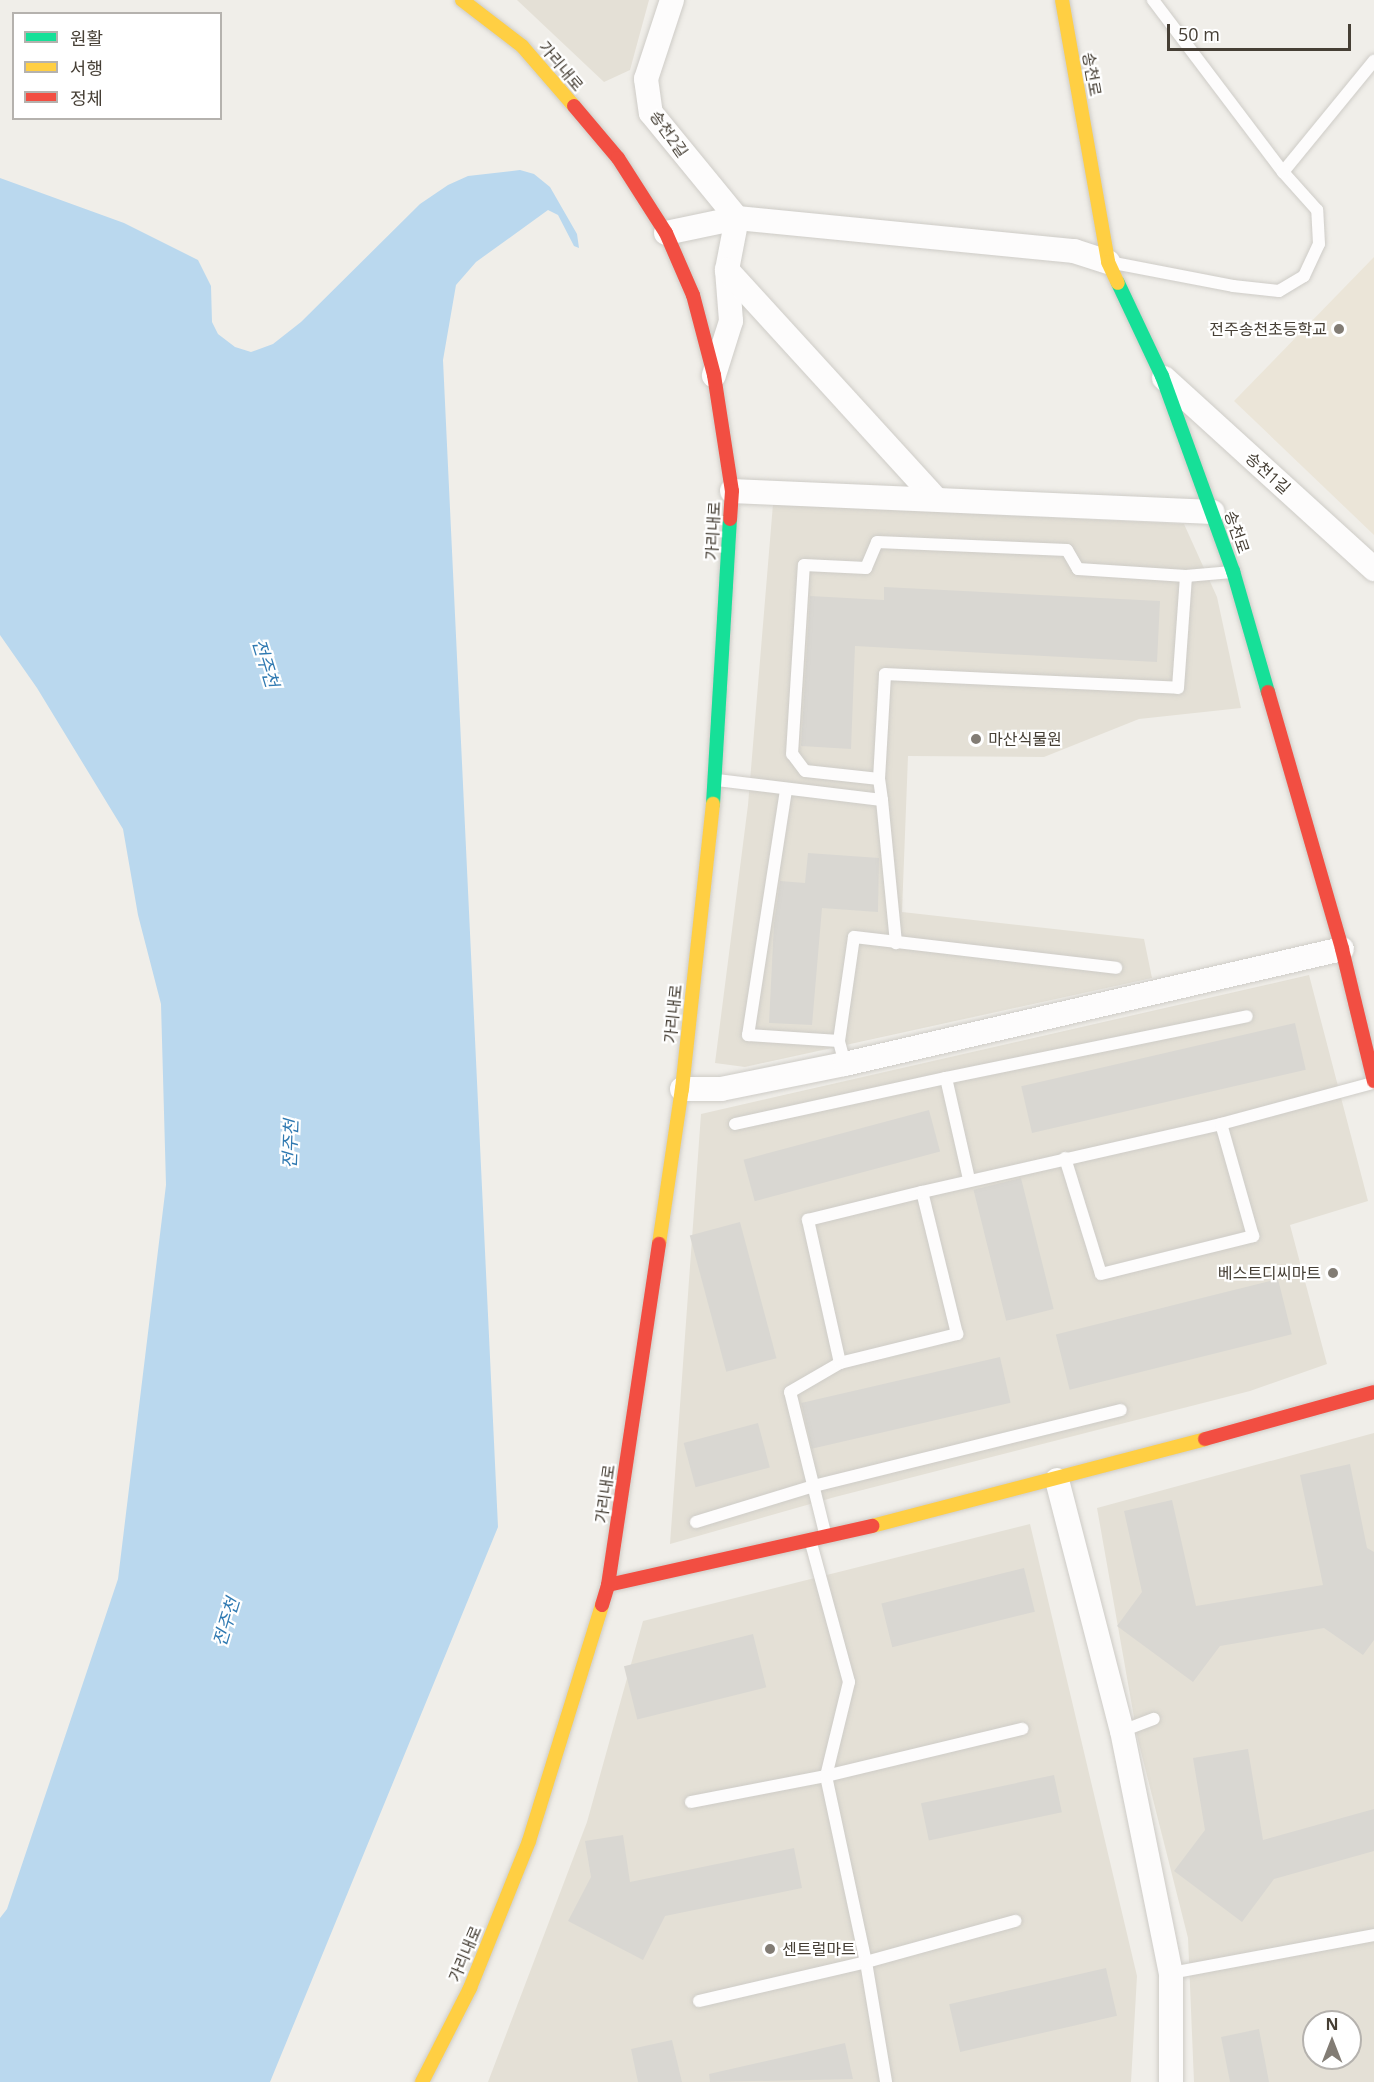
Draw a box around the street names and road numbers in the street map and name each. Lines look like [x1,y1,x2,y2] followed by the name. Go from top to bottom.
[535,37,587,95] street label: 가리내로
[1079,51,1105,97] street label: 송천로
[646,107,692,161] street label: 송천2길
[1242,448,1294,498] street label: 송천1길
[702,501,724,561] street label: 가리내로
[1221,508,1253,556] street label: 송천로
[660,984,686,1044] street label: 가리내로
[591,1464,619,1524] street label: 가리내로
[445,1923,485,1985] street label: 가리내로

